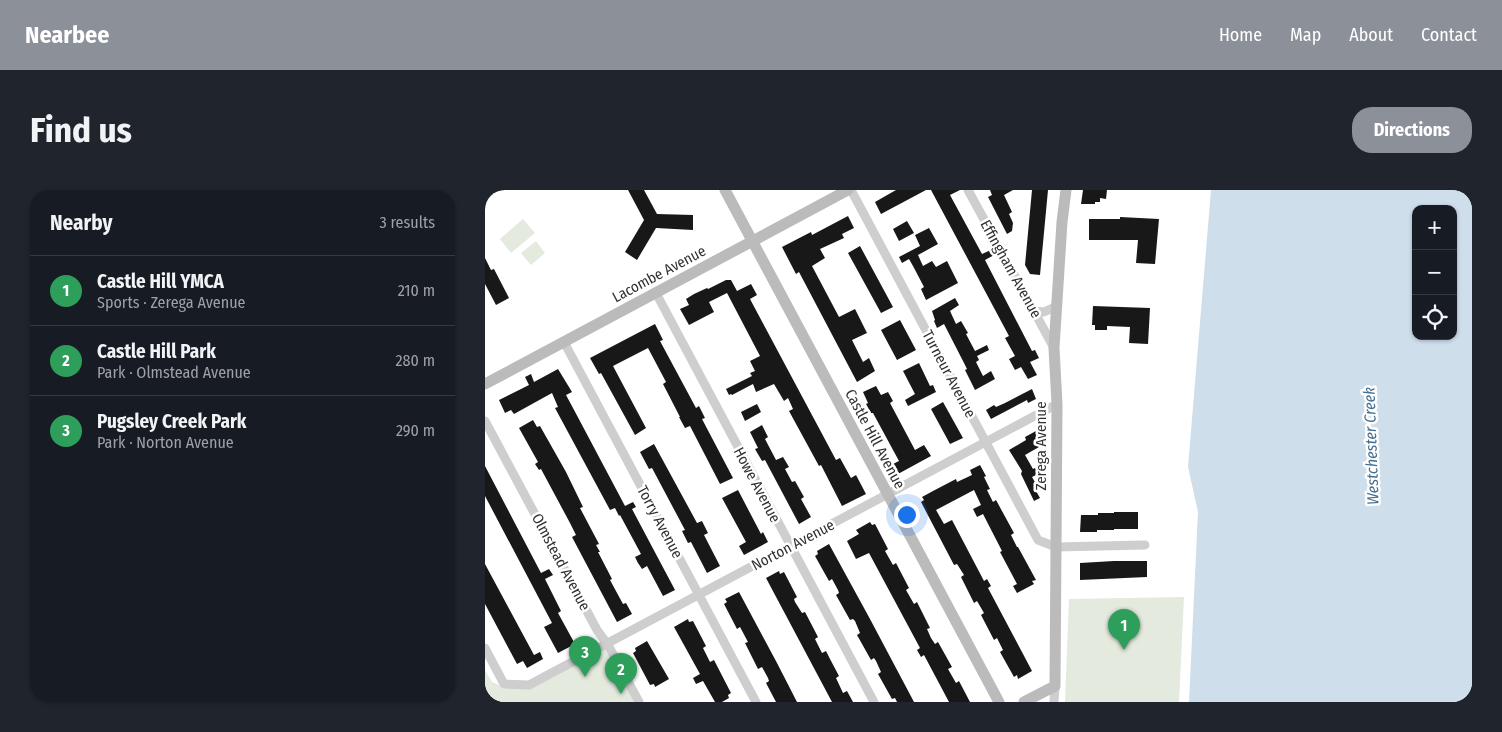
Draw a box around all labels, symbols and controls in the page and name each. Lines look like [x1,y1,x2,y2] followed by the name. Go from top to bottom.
[25,21,109,49] text: Nearbee
[1219,24,1262,46] text: Home
[1290,24,1321,46] text: Map
[1349,24,1393,46] text: About
[1421,24,1477,46] text: Contact
[1352,107,1472,153] button: Directions
[30,109,132,151] text: Find us
[1412,205,1457,340] map controls
[1412,205,1457,250] button: +
[50,210,112,236] text: Nearby
[379,213,435,232] text: 3 results
[977,217,1045,321] street label: Effingham Avenue
[609,242,709,306] street label: Lacombe Avenue
[1412,250,1457,295] button: −
[97,270,224,293] text: Castle Hill YMCA
[63,281,69,300] text: 1
[398,281,435,300] text: 210 m
[97,293,245,312] text: Sports · Zerega Avenue
[1412,295,1457,340] button: locate
[918,327,980,421] street label: Turneur Avenue
[97,340,216,363] text: Castle Hill Park
[62,351,70,370] text: 2
[396,351,435,370] text: 280 m
[97,363,251,382] text: Park · Olmstead Avenue
[841,386,909,492] street label: Castle Hill Avenue
[1359,387,1383,505] water label: Westchester Creek
[1032,401,1050,491] street label: Zerega Avenue
[97,410,247,433] text: Pugsley Creek Park
[62,421,70,440] text: 3
[396,421,435,440] text: 290 m
[97,433,234,452] text: Park · Norton Avenue
[730,444,784,526] street label: Howe Avenue
[633,483,687,561] street label: Torry Avenue
[894,502,920,528] your location
[528,510,594,614] street label: Olmstead Avenue
[748,516,838,574] street label: Norton Avenue
[1108,609,1140,650] pin: 1
[569,636,601,677] pin: 3
[605,653,637,694] pin: 2

